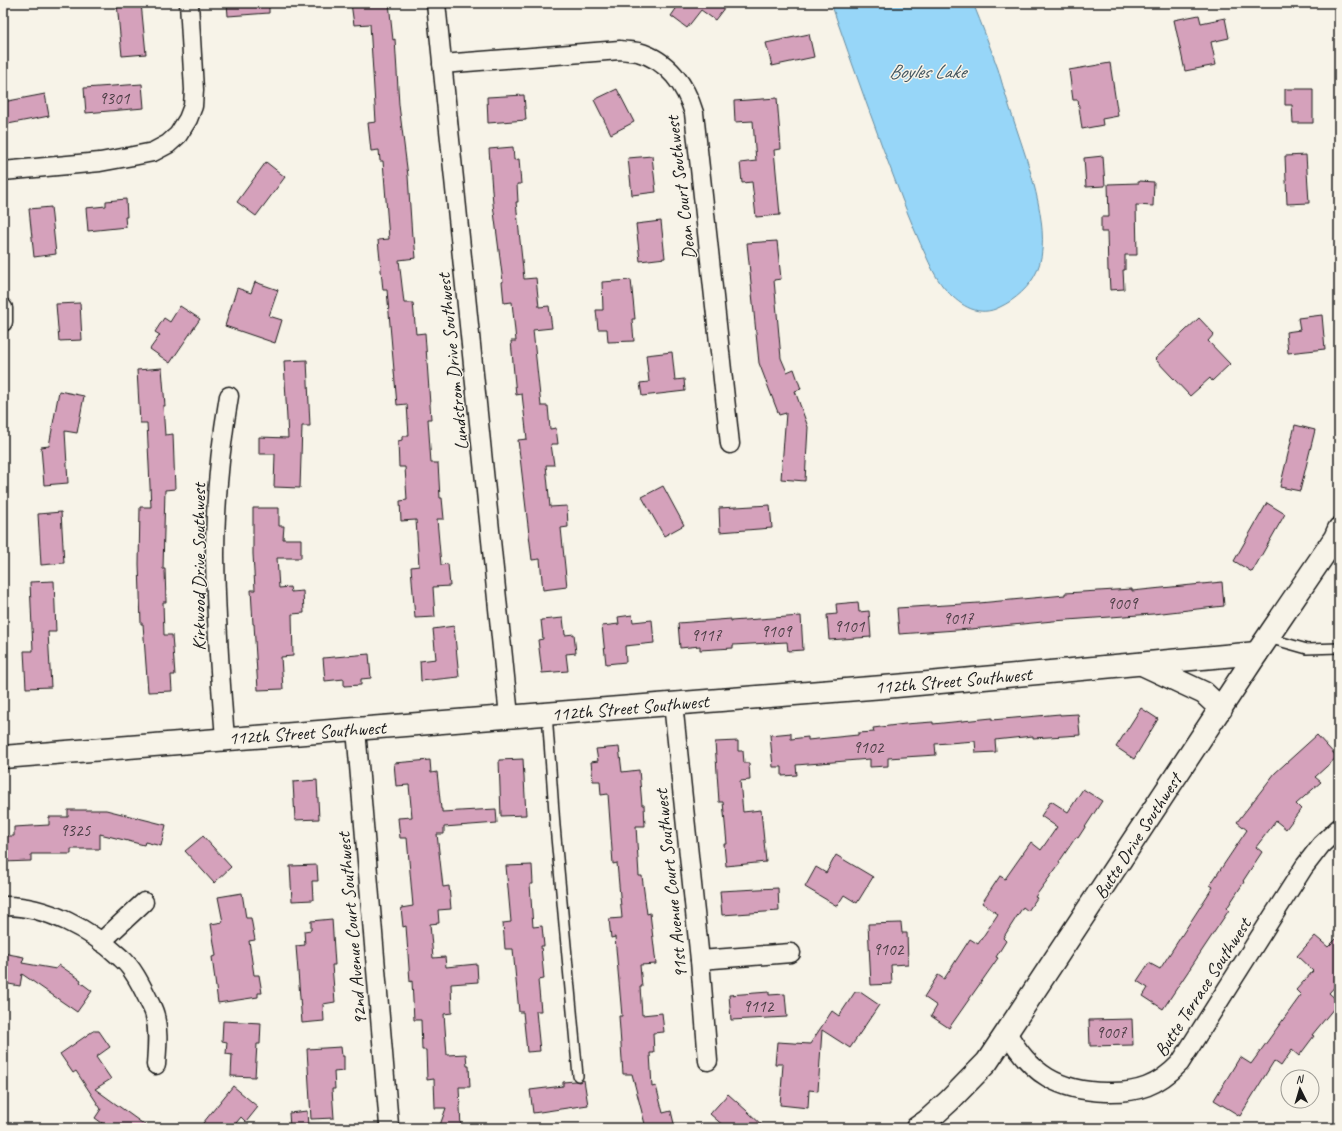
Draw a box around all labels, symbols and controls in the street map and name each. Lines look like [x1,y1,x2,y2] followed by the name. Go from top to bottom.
[889,59,969,84] water label: Boyles Lake
[99,88,131,109] house number: 9301
[660,113,702,261] street label: Dean Court Southwest
[432,271,474,451] street label: Lundstrom Drive Southwest
[187,482,211,651] street label: Kirkwood Drive Southwest
[1107,593,1139,614] house number: 9009
[943,608,975,629] house number: 9017
[834,616,866,637] house number: 9101
[761,621,793,642] house number: 9109
[691,625,723,646] house number: 9117
[874,662,1034,700] street label: 112th Street Southwest
[551,689,711,727] street label: 112th Street Southwest
[228,715,388,750] street label: 112th Street Southwest
[853,737,885,758] house number: 9102
[1089,767,1189,904] street label: Butte Drive Southwest
[649,786,693,980] street label: 91st Avenue Court Southwest
[60,820,92,841] house number: 9325
[331,830,372,1026] street label: 92nd Avenue Court Southwest
[1149,912,1257,1061] street label: Butte Terrace Southwest
[873,939,905,960] house number: 9102
[743,996,775,1017] house number: 9112
[1096,1022,1128,1043] house number: 9007
[1280,1069,1320,1109] north arrow
[1295,1072,1305,1086] text: N

